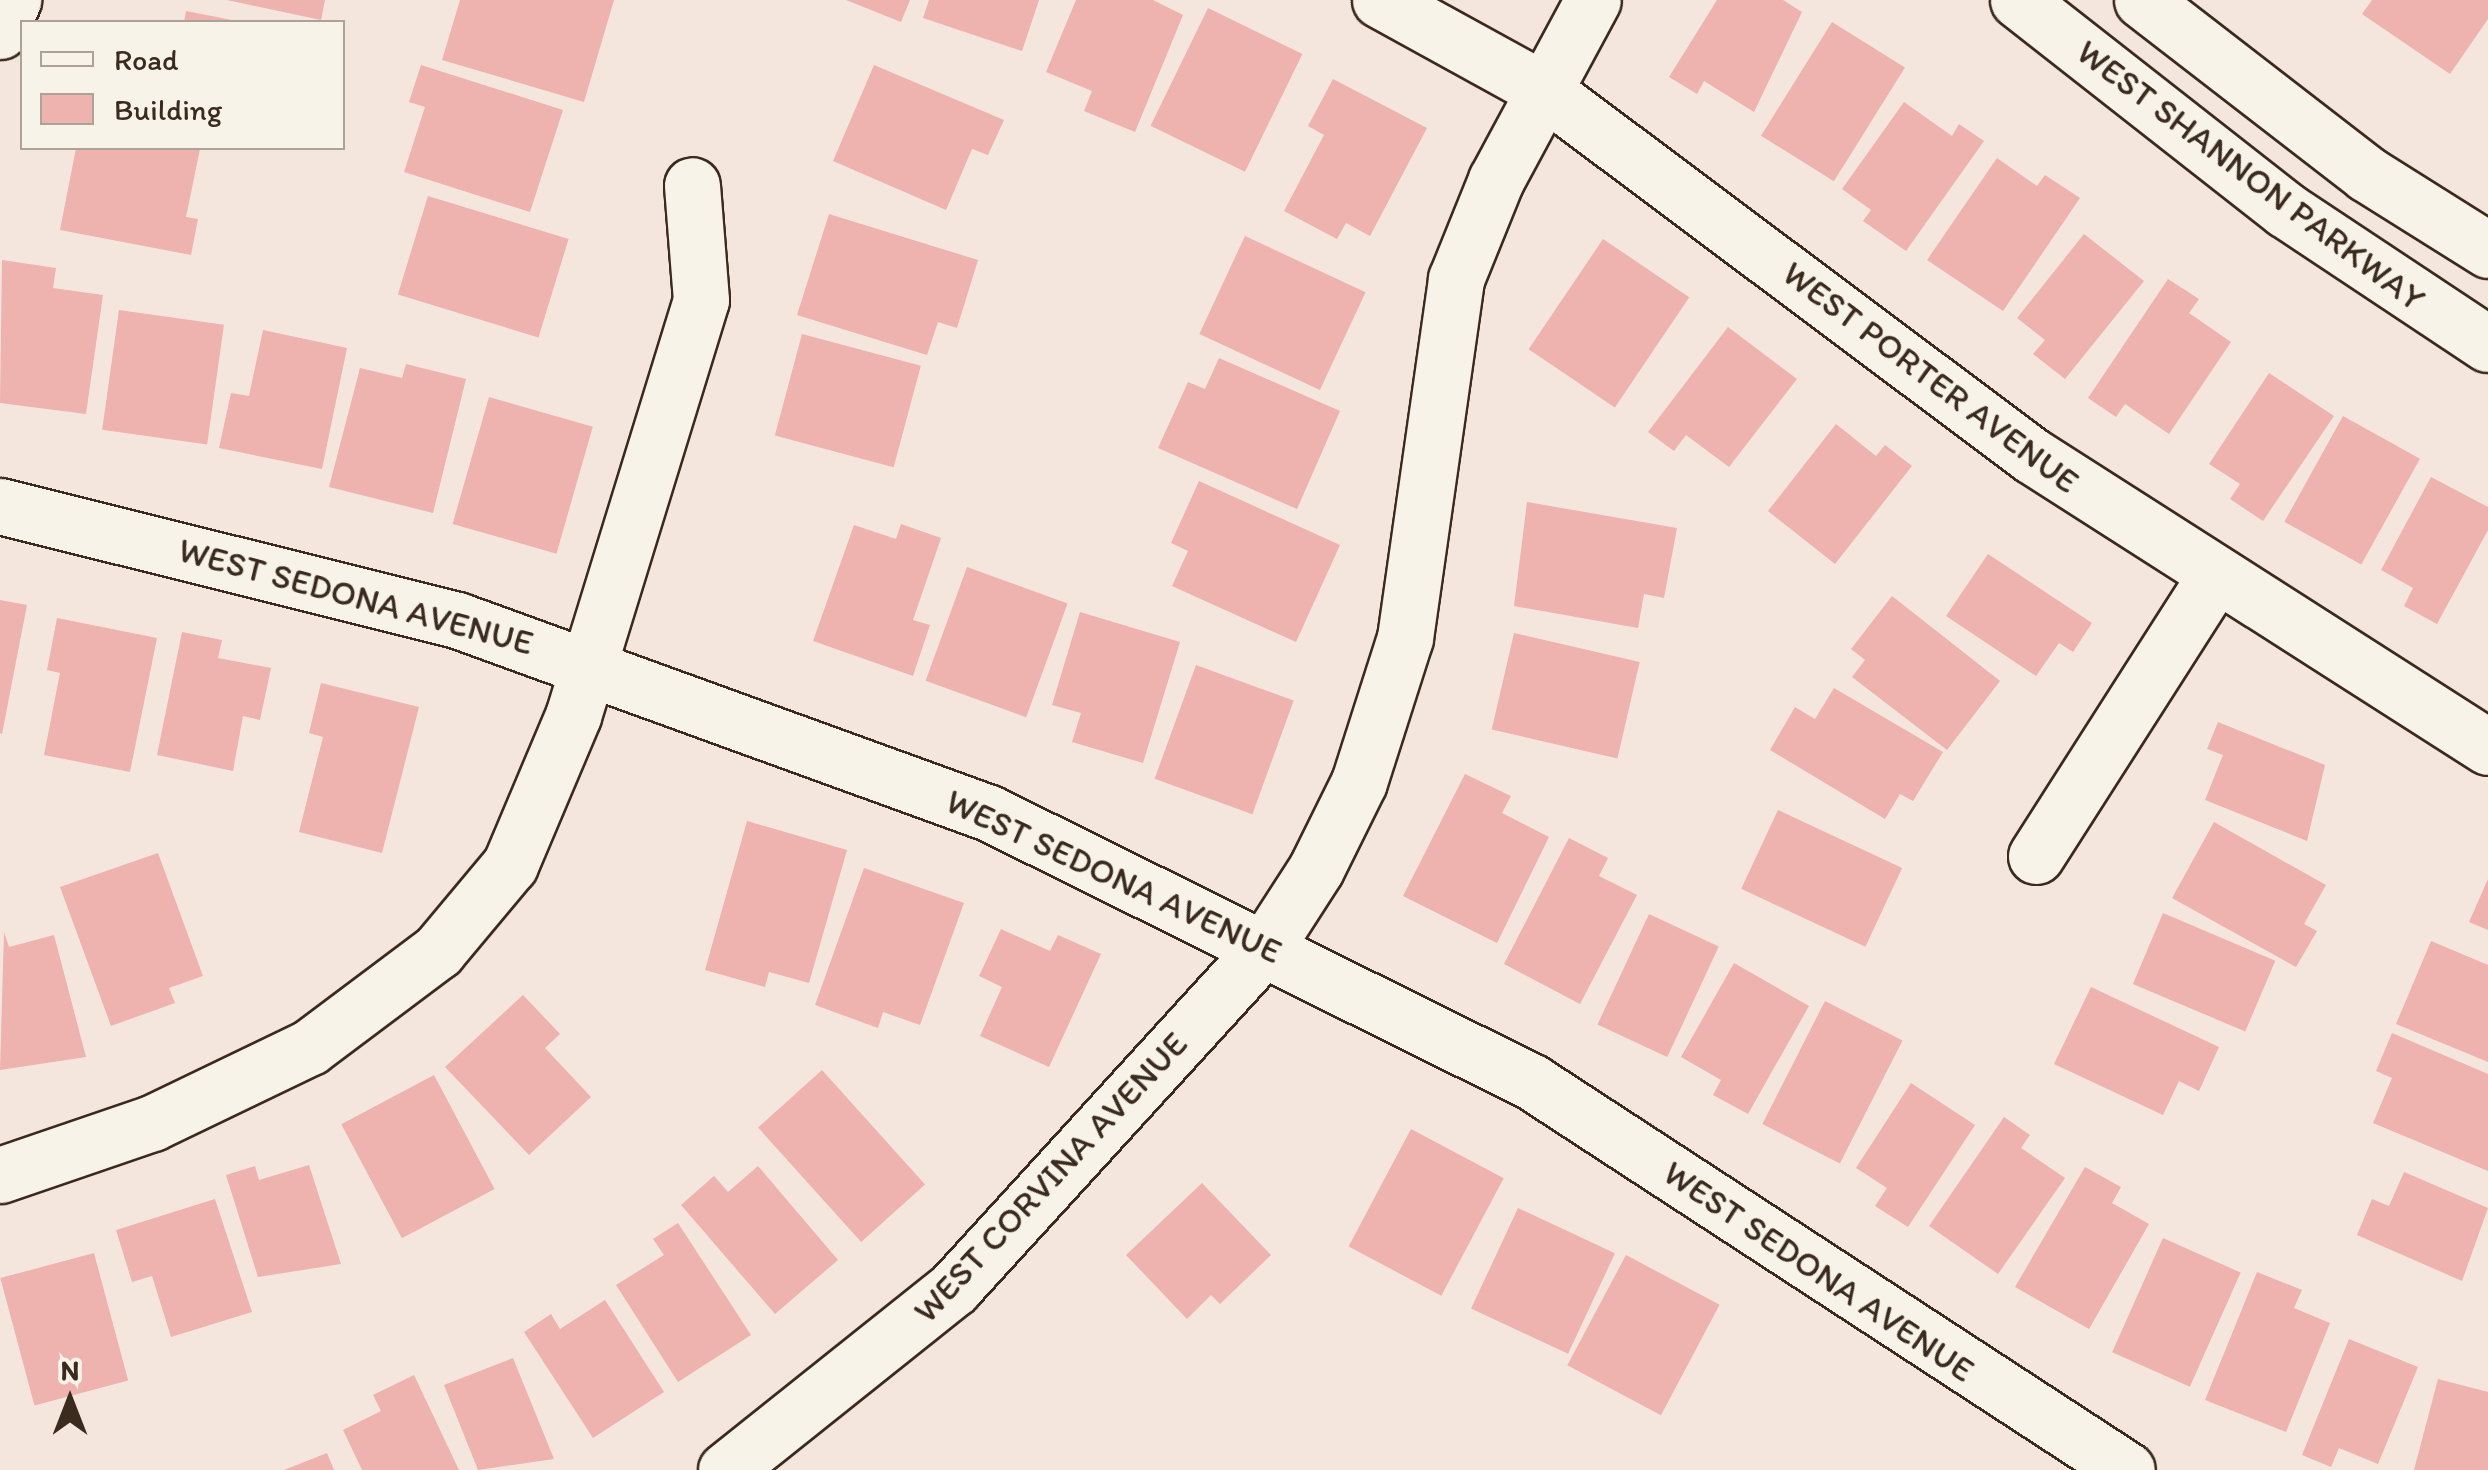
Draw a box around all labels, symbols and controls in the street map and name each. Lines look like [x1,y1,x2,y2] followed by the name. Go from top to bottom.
[20,20,345,150] legend
[2069,31,2433,319] street label: WEST SHANNON PARKWAY
[114,41,179,78] text: Road
[114,91,222,128] text: Building
[1775,252,2087,502] street label: WEST PORTER AVENUE
[175,529,537,663] street label: WEST SEDONA AVENUE
[940,780,1288,972] street label: WEST SEDONA AVENUE
[906,1025,1194,1329] street label: WEST CORVINA AVENUE
[1656,1152,1982,1390] street label: WEST SEDONA AVENUE
[20,1350,120,1450] north arrow
[61,1353,79,1387] text: N

